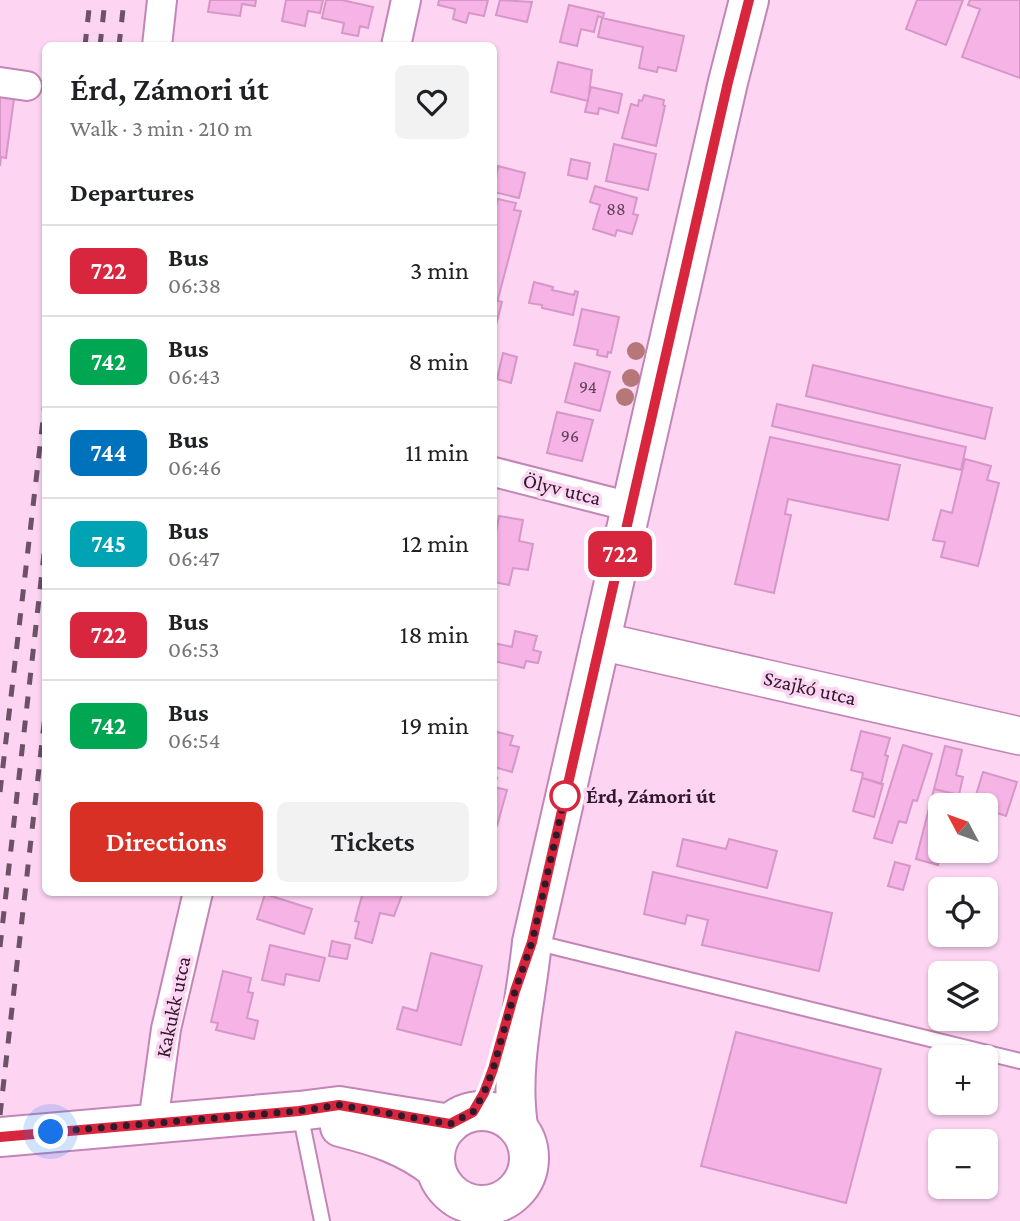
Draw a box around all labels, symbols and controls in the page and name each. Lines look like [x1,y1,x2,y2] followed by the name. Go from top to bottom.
[395,65,469,139] button: heart
[70,70,269,107] text: Érd, Zámori út
[70,115,253,141] text: Walk · 3 min · 210 m
[70,178,194,207] text: Departures
[606,199,626,219] house number: 88
[168,243,209,272] text: Bus
[410,256,469,285] text: 3 min
[91,257,126,284] text: 722
[168,272,221,298] text: 06:38
[168,334,209,363] text: Bus
[408,347,469,376] text: 8 min
[91,348,126,375] text: 742
[168,363,220,389] text: 06:43
[579,377,597,397] house number: 94
[168,425,209,454] text: Bus
[561,426,579,446] house number: 96
[405,438,469,467] text: 11 min
[90,439,127,466] text: 744
[168,454,221,480] text: 06:46
[521,468,604,510] street label: Ölyv utca
[168,516,209,545] text: Bus
[401,529,469,558] text: 12 min
[91,530,126,557] text: 745
[580,531,660,577] line badge: 722
[602,540,638,567] text: 722
[168,545,220,571] text: 06:47
[168,607,209,636] text: Bus
[400,620,469,649] text: 18 min
[91,621,126,648] text: 722
[168,636,219,662] text: 06:53
[761,666,859,710] street label: Szajkó utca
[168,698,209,727] text: Bus
[401,711,469,740] text: 19 min
[91,712,126,739] text: 742
[168,727,221,753] text: 06:54
[550,781,580,811] marker: Érd, Zámori út
[586,784,716,808] place label: Érd, Zámori út
[928,793,998,863] north arrow
[928,793,998,1199] map controls
[70,802,263,882] button: Directions
[277,802,469,882] button: Tickets
[928,877,998,947] button: locate
[151,954,196,1060] street label: Kakukk utca
[928,961,998,1031] button: layers
[928,1045,998,1115] button: +
[33,1114,68,1149] your location
[928,1129,998,1199] button: −

